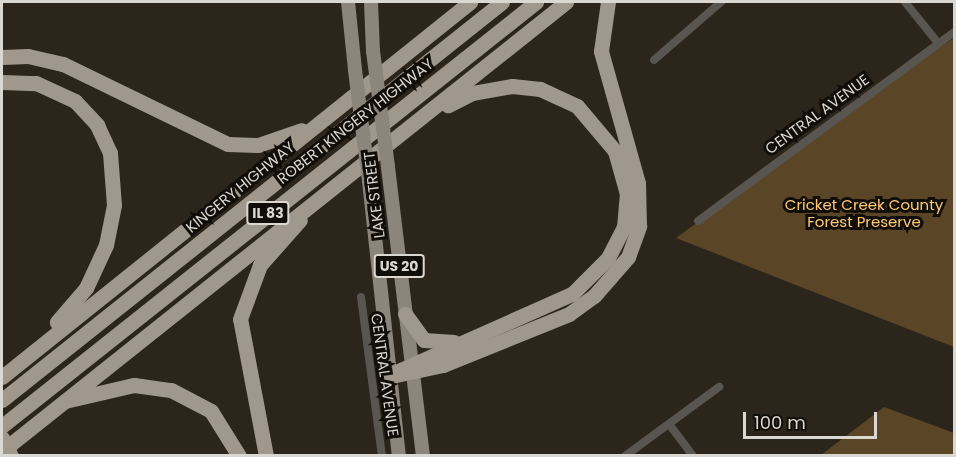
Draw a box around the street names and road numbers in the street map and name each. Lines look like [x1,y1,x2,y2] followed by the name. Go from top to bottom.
[273,54,437,188] street label: ROBERT KINGERY HIGHWAY
[762,70,872,158] street label: CENTRAL AVENUE
[182,138,298,236] street label: KINGERY HIGHWAY
[360,151,388,239] street label: LAKE STREET
[246,202,290,224] road number: IL 83
[374,255,424,277] road number: US 20
[367,312,403,438] street label: CENTRAL AVENUE

